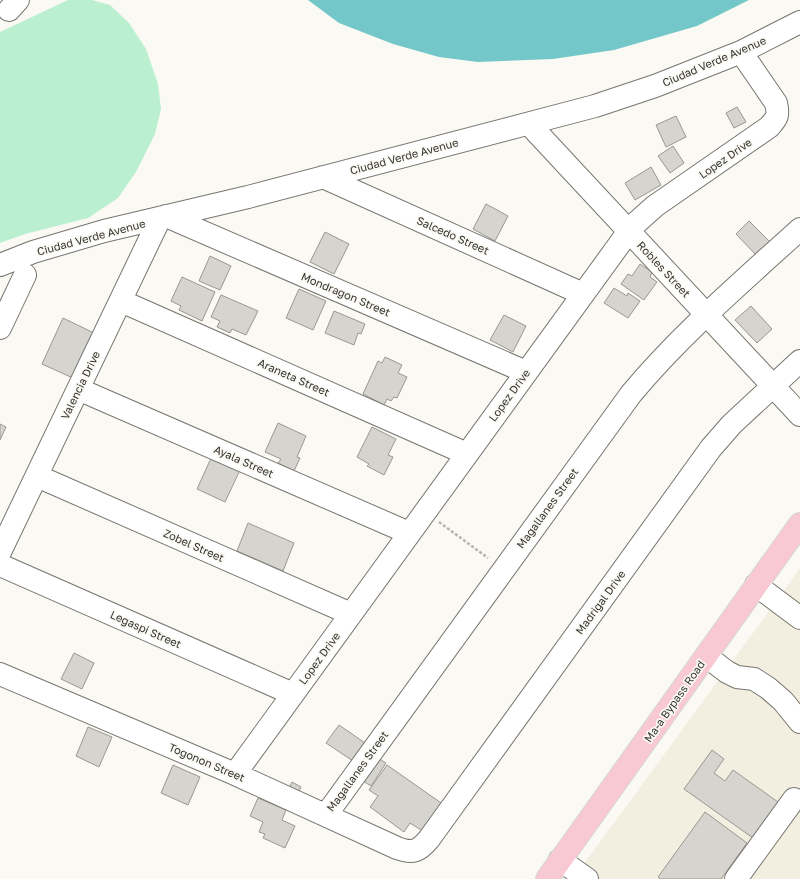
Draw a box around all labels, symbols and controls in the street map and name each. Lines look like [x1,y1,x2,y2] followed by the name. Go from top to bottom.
[660,33,768,89] street label: Ciudad Verde Avenue
[348,135,460,177] street label: Ciudad Verde Avenue
[696,135,754,181] street label: Lopez Drive
[415,213,491,257] street label: Salcedo Street
[35,216,147,258] street label: Ciudad Verde Avenue
[635,238,693,300] street label: Robles Street
[300,269,392,319] street label: Mondragon Street
[58,349,102,421] street label: Valencia Drive
[256,355,332,399] street label: Araneta Street
[486,366,532,424] street label: Lopez Drive
[212,442,276,480] street label: Ayala Street
[513,465,581,551] street label: Magallanes Street
[162,526,226,564] street label: Zobel Street
[572,567,628,637] street label: Madrigal Drive
[108,608,184,650] street label: Legaspi Street
[296,629,342,687] street label: Lopez Drive
[641,658,707,744] street label: Ma-a Bypass Road
[323,728,391,814] street label: Magallanes Street
[167,740,247,784] street label: Togonon Street

